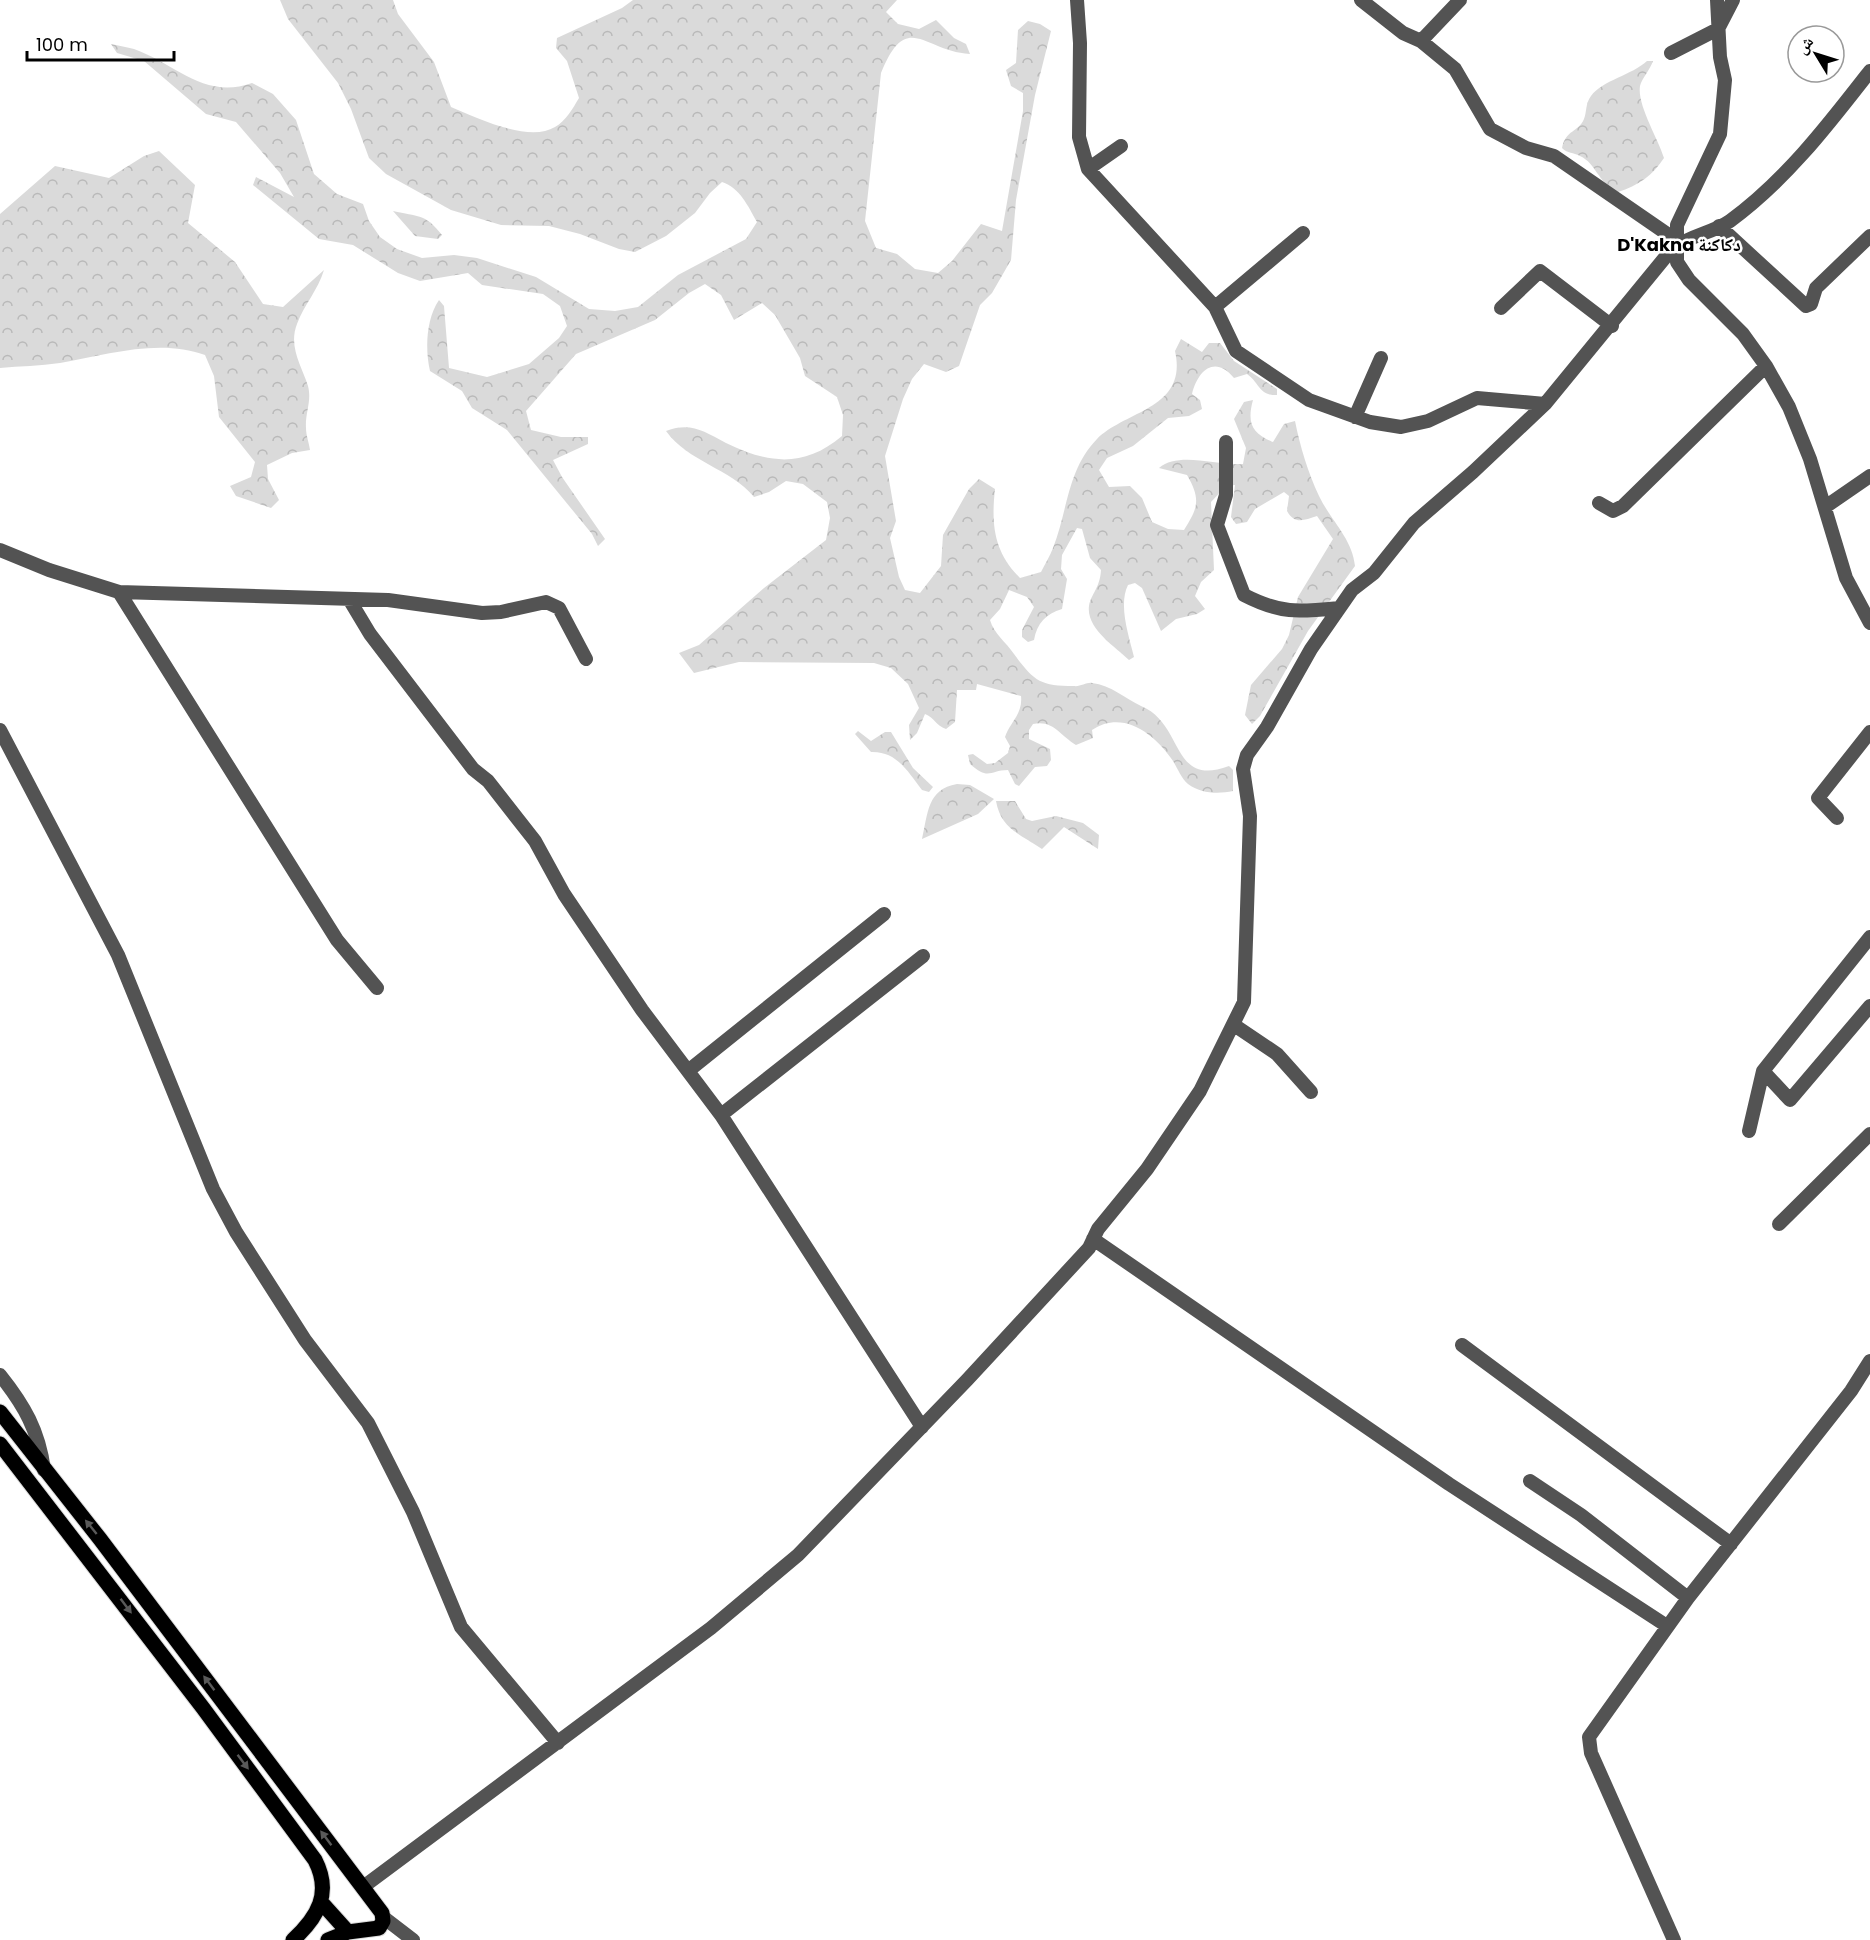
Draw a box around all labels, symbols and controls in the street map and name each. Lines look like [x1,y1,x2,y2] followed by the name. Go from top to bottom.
[27,24,174,62] scale bar
[1786,24,1846,84] north arrow
[1790,31,1819,59] text: ش
[36,32,88,57] text: 100 m
[1617,232,1741,257] district label: D'Kakna دكاكنة
[85,1520,98,1535] one-way arrow
[119,1599,131,1614] one-way arrow
[203,1675,215,1690] one-way arrow
[237,1754,249,1770] one-way arrow
[321,1831,333,1846] one-way arrow

